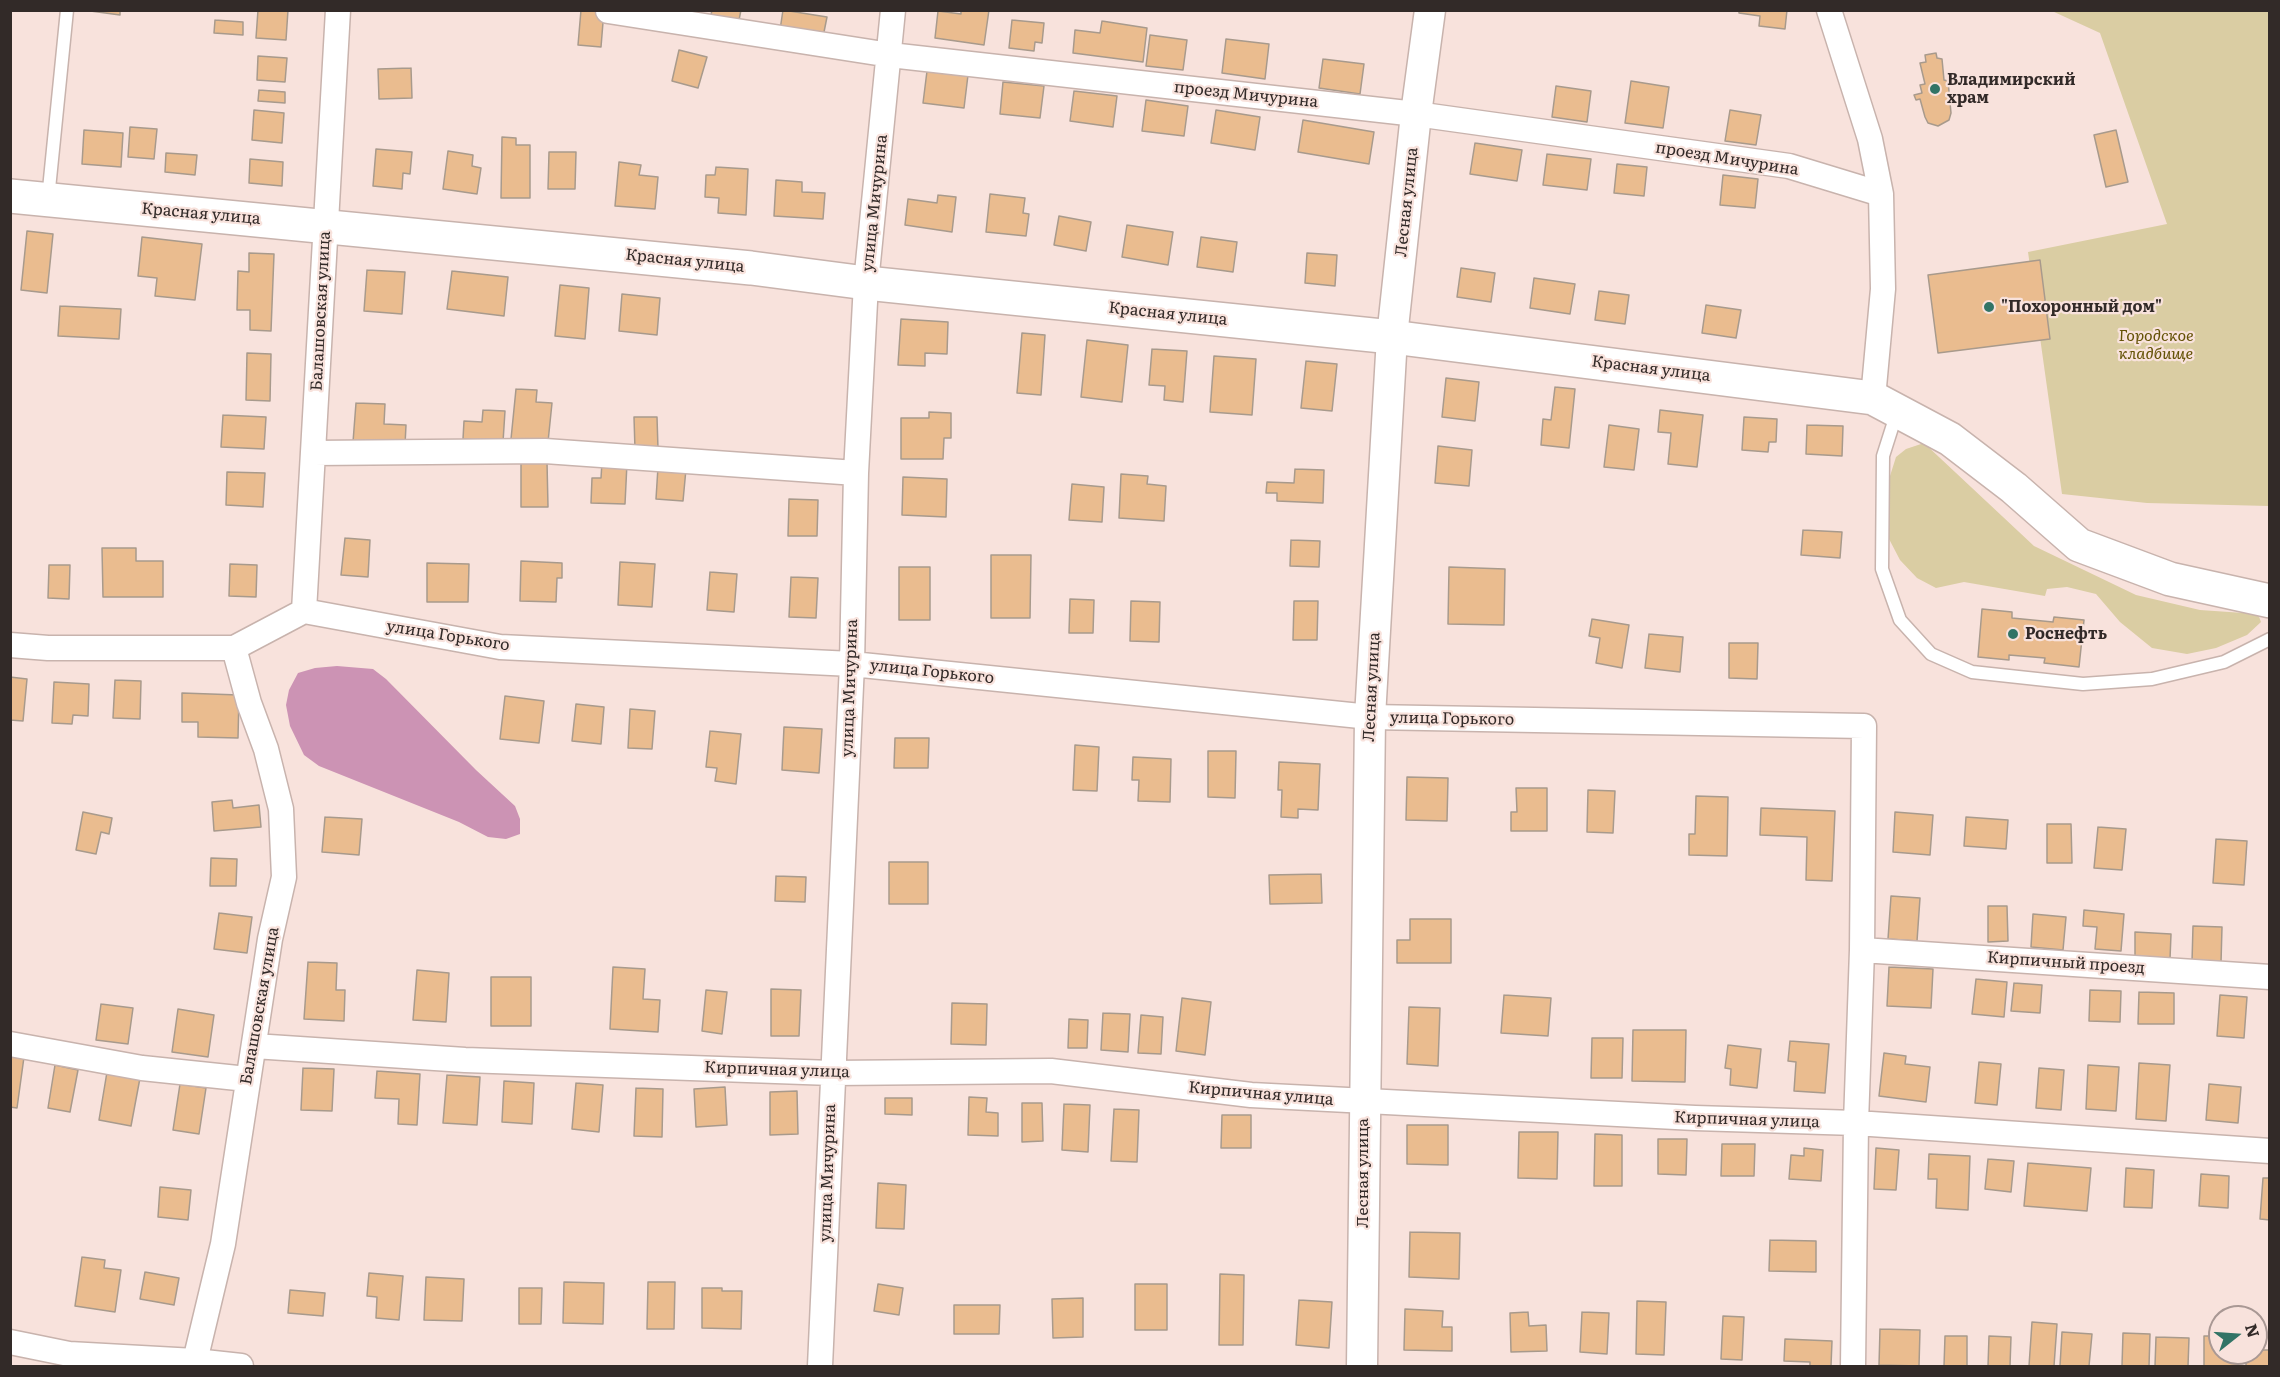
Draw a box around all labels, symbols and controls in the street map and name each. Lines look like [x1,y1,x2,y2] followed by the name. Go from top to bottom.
[1947,70,2076,108] place label: Владимирский храм
[1173,78,1319,112] street label: проезд Мичурина
[1928,82,1942,96] marker: Владимирский храм
[858,133,892,273] street label: улица Мичурина
[1654,138,1800,180] street label: проезд Мичурина
[1392,146,1422,258] street label: Лесная улица
[141,199,261,229] street label: Красная улица
[307,231,335,391] street label: Балашовская улица
[625,245,745,277] street label: Красная улица
[2001,297,2162,317] place label: "Похоронный дом"
[1108,298,1228,330] street label: Красная улица
[1982,300,1996,314] marker: "Похоронный дом"
[2118,326,2194,364] park label: Городское кладбище
[1591,352,1711,386] street label: Красная улица
[385,617,511,655] street label: улица Горького
[838,619,862,757] street label: улица Мичурина
[2025,624,2107,644] place label: Роснефть
[2006,627,2020,641] marker: Роснефть
[1360,632,1384,742] street label: Лесная улица
[869,656,995,688] street label: улица Горького
[1390,708,1514,730] street label: улица Горького
[237,926,283,1086] street label: Балашовская улица
[1986,948,2146,978] street label: Кирпичный проезд
[704,1058,850,1082] street label: Кирпичная улица
[1188,1078,1334,1110] street label: Кирпичная улица
[816,1104,840,1242] street label: улица Мичурина
[1674,1108,1820,1132] street label: Кирпичная улица
[1353,1118,1373,1228] street label: Лесная улица
[2208,1305,2268,1365] north arrow
[2240,1320,2267,1340] text: N

